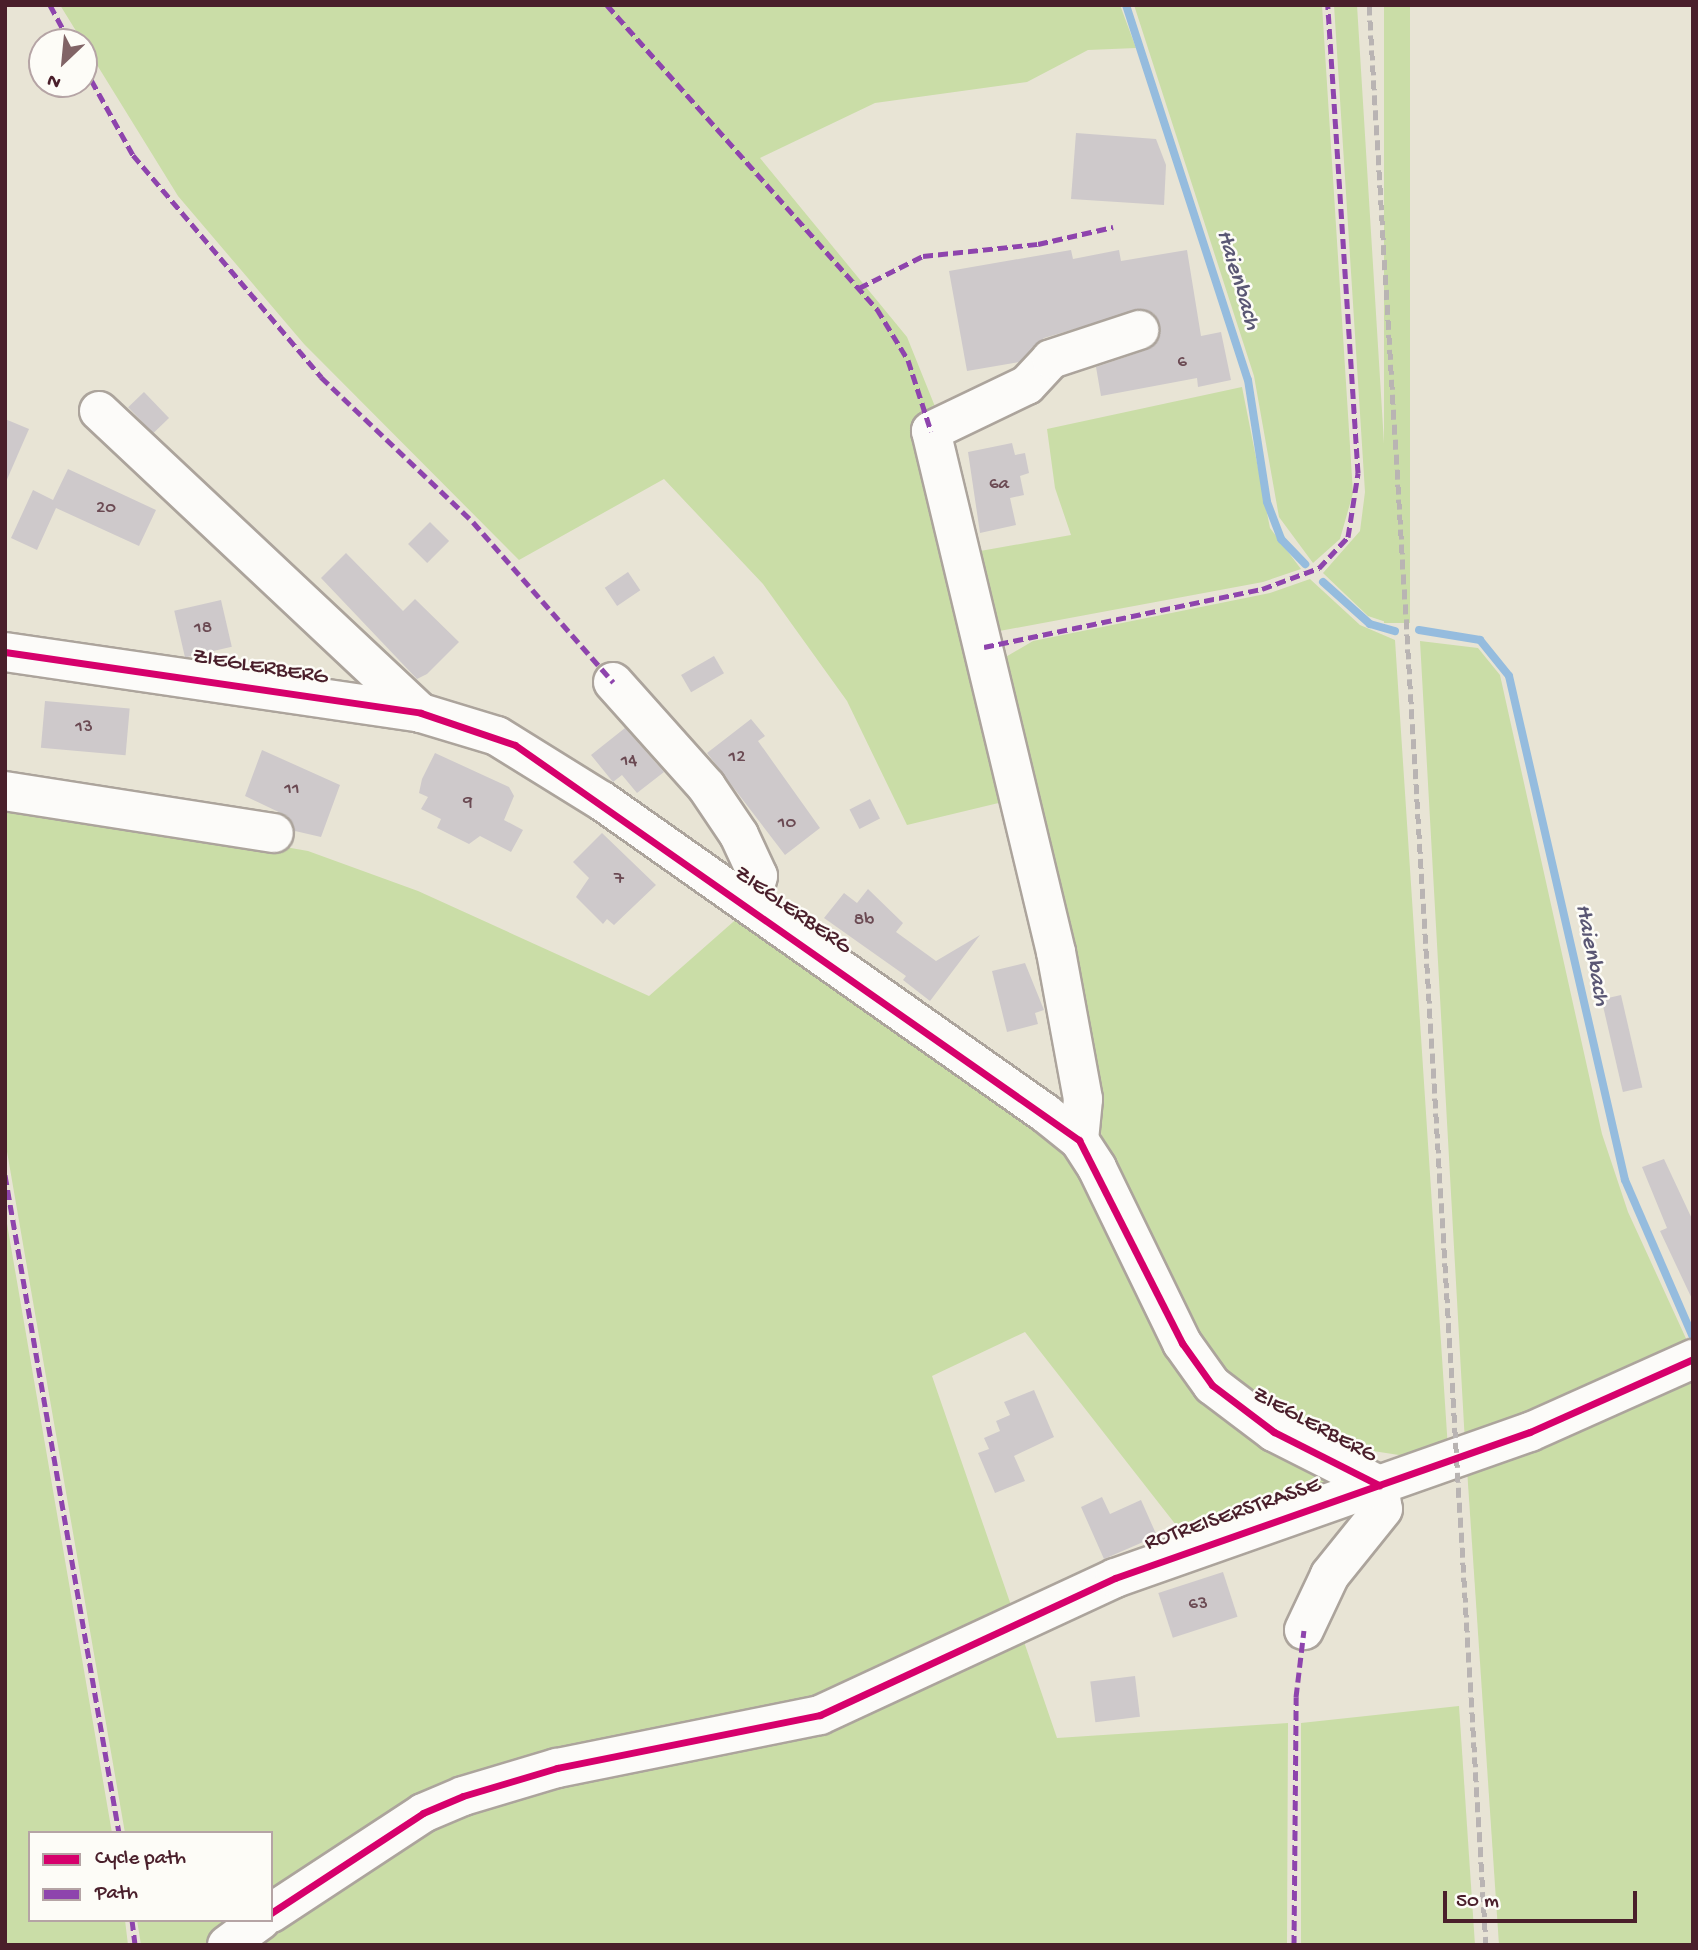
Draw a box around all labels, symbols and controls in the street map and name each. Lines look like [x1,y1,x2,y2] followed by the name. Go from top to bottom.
[28,28,98,98] north arrow
[44,67,65,94] text: N
[1208,227,1266,333] water label: Haienbach
[1177,352,1187,374] house number: 6
[989,474,1009,496] house number: 6a
[96,498,116,520] house number: 20
[194,618,212,640] house number: 18
[190,644,330,692] street label: ZIEGLERBERG
[75,717,93,739] house number: 13
[729,747,745,769] house number: 12
[621,751,637,773] house number: 14
[284,779,300,801] house number: 11
[463,792,473,814] house number: 9
[778,813,796,835] house number: 10
[728,860,856,962] street label: ZIEGLERBERG
[614,869,624,891] house number: 7
[1567,902,1615,1008] water label: Haienbach
[854,910,874,932] house number: 8b
[1247,1382,1381,1470] street label: ZIEGLERBERG
[1141,1472,1325,1558] street label: ROTREISERSTRASSE
[1188,1594,1208,1616] house number: 63
[28,1831,273,1922] legend
[95,1847,186,1872] text: Cycle path
[1446,1876,1640,1920] scale bar
[95,1882,138,1907] text: Path
[1456,1890,1499,1915] text: 50 m

